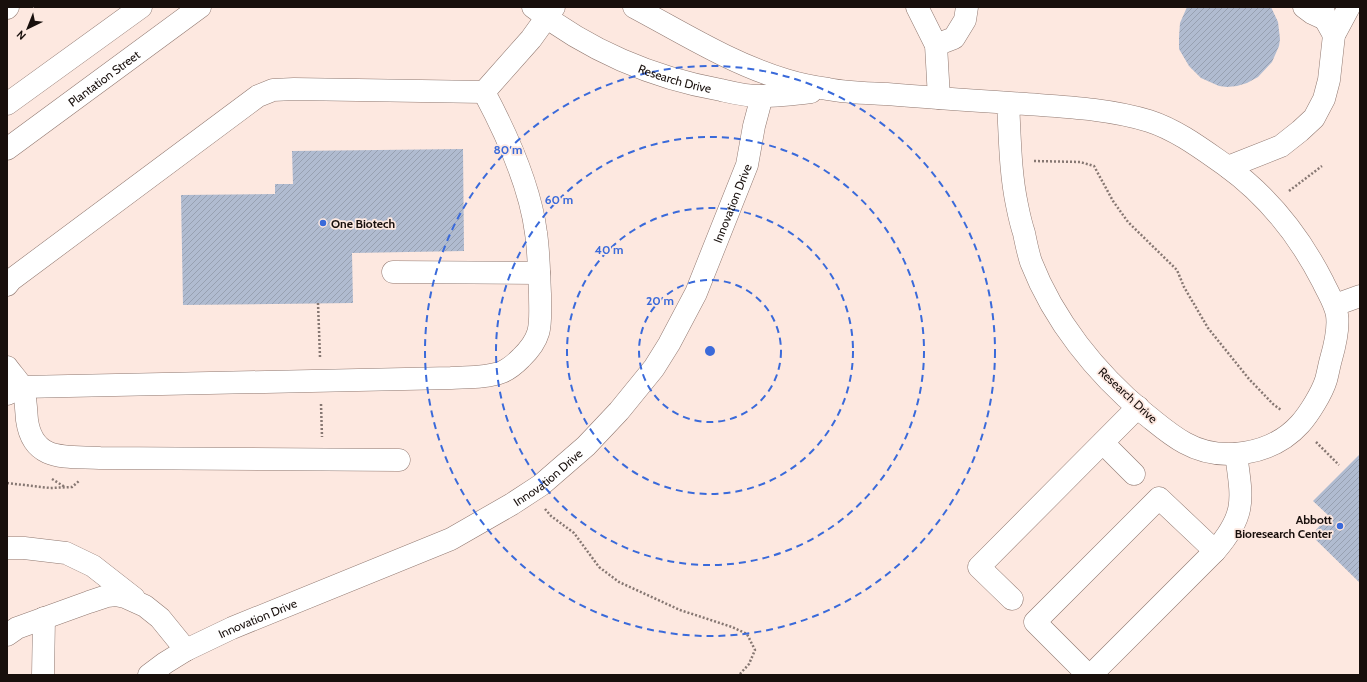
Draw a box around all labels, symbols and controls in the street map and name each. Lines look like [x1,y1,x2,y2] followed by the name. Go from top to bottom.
[8,8,48,48] north arrow
[14,28,29,43] text: N
[65,47,142,109] street label: Plantation Street
[636,60,713,96] street label: Research Drive
[494,142,522,157] text: 80 m
[709,161,754,245] street label: Innovation Drive
[545,192,573,207] text: 60 m
[331,216,395,231] place label: One Biotech
[318,218,328,228] marker: One Biotech
[594,242,624,257] text: 40 m
[646,293,674,308] text: 20 m
[703,344,717,358] centre of rings
[1095,364,1161,426] street label: Research Drive
[510,445,585,509] street label: Innovation Drive
[1235,512,1332,541] place label: Abbott Bioresearch Center
[1335,521,1345,531] marker: Abbott Bioresearch Center
[216,595,299,641] street label: Innovation Drive

